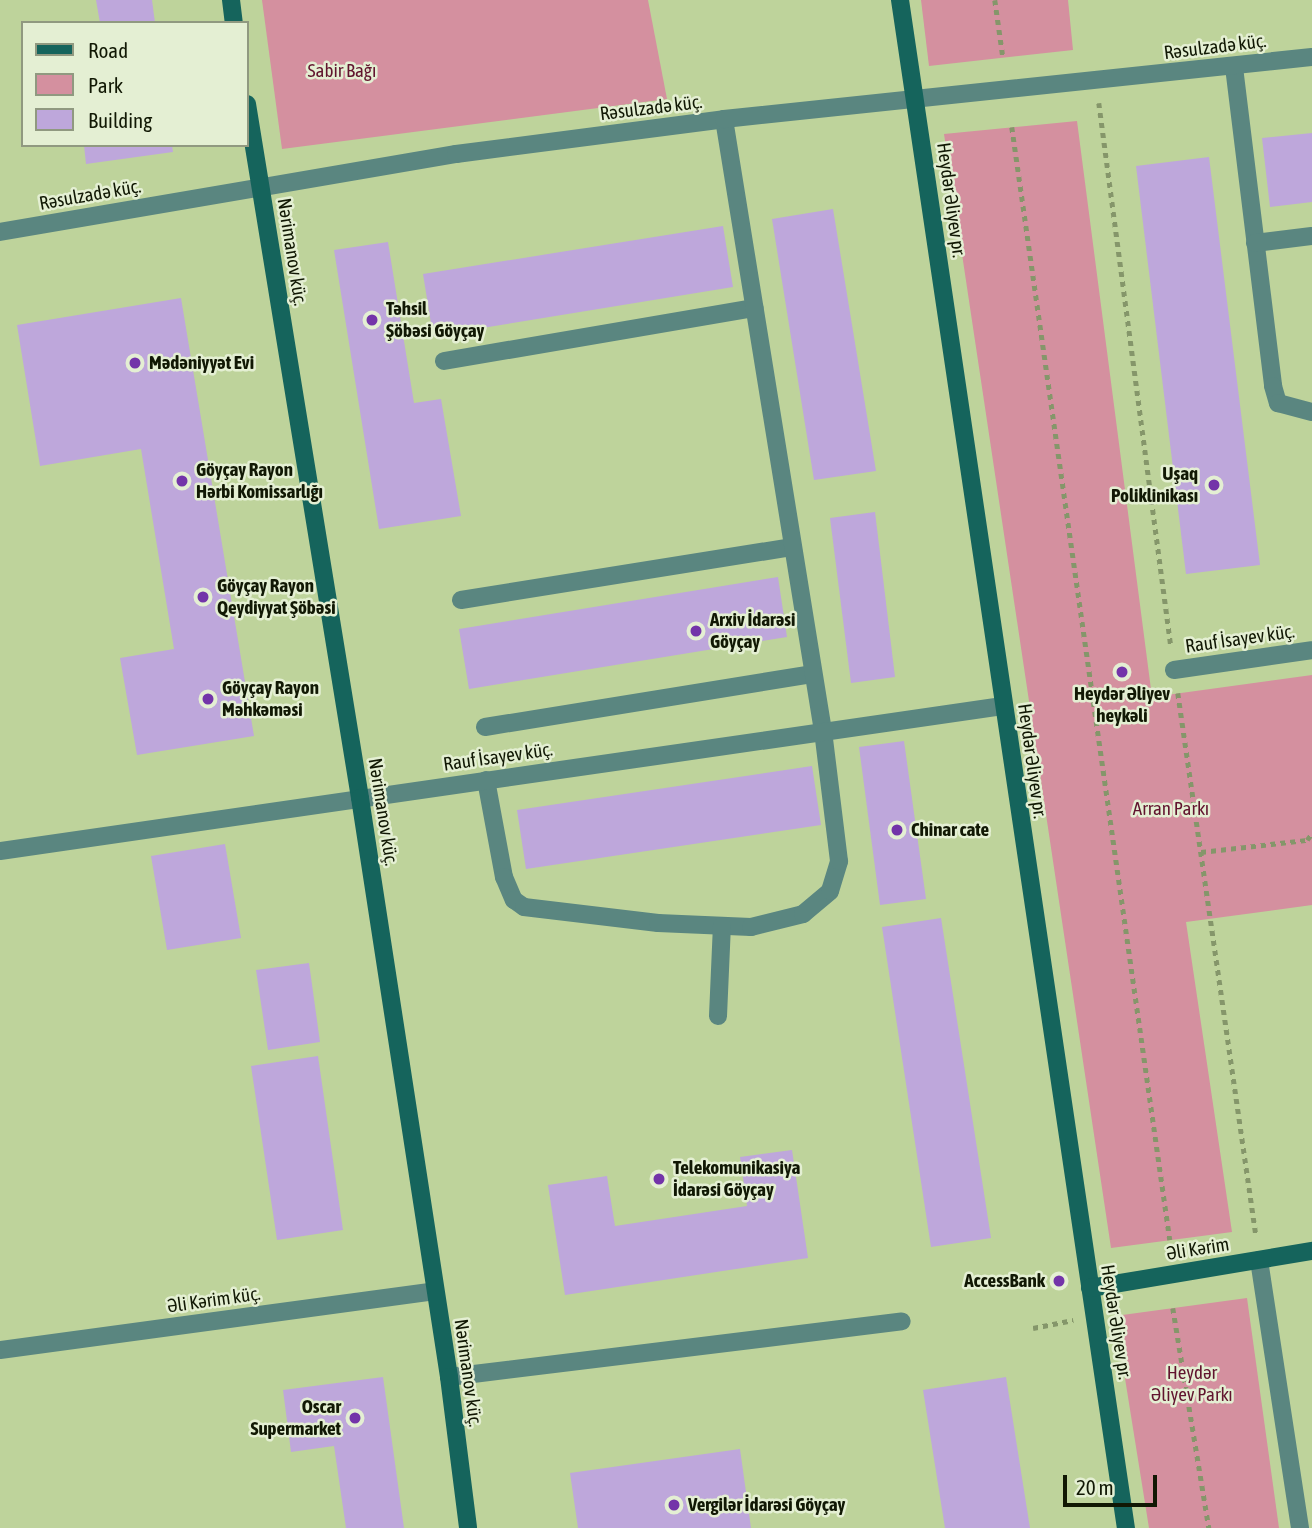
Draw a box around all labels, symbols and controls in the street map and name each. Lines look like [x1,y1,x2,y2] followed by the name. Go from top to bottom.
[21,21,248,147] legend
[1163,29,1267,65] street label: Rəsulzadə küç.
[88,38,128,62] text: Road
[308,60,376,82] park label: Sabir Bağı
[88,73,123,97] text: Park
[599,90,703,126] street label: Rəsulzadə küç.
[88,108,152,132] text: Building
[932,141,970,259] street label: Heydər Əliyev pr.
[37,175,143,215] street label: Rəsulzadə küç.
[272,197,312,307] street label: Nərimanov küç.
[386,298,484,342] place label: Təhsil Şöbəsi Göyçay
[364,312,380,328] marker: Təhsil Şöbəsi Göyçay
[149,352,254,374] place label: Mədəniyyət Evi
[127,355,143,371] marker: Mədəniyyət Evi
[196,459,323,503] place label: Göyçay Rayon Hərbi Komissarlığı
[1111,463,1198,507] place label: Uşaq Poliklinikası
[174,473,190,489] marker: Göyçay Rayon Hərbi Komissarlığı
[1204,475,1224,495] marker: Uşaq Poliklinikası
[217,575,336,619] place label: Göyçay Rayon Qeydiyyat Şöbəsi
[195,589,211,605] marker: Göyçay Rayon Qeydiyyat Şöbəsi
[710,609,795,653] place label: Arxiv İdarəsi Göyçay
[1184,620,1296,658] street label: Rauf İsayev küç.
[688,623,704,639] marker: Arxiv İdarəsi Göyçay
[1114,664,1130,680] marker: Heydər Əliyev heykəli
[222,677,319,721] place label: Göyçay Rayon Məhkəməsi
[1074,683,1170,727] place label: Heydər Əliyev heykəli
[200,691,216,707] marker: Göyçay Rayon Məhkəməsi
[1013,702,1051,820] street label: Heydər Əliyev pr.
[442,738,554,776] street label: Rauf İsayev küç.
[363,757,403,867] street label: Nərimanov küç.
[1133,798,1209,820] park label: Arran Parkı
[911,819,989,841] place label: Chinar cate
[889,822,905,838] marker: Chinar cate
[673,1157,800,1201] place label: Telekomunikasiya İdarəsi Göyçay
[651,1171,667,1187] marker: Telekomunikasiya İdarəsi Göyçay
[1165,1233,1231,1265] street label: Əli Kərim
[1096,1263,1136,1381] street label: Heydər Əliyev pr.
[964,1270,1045,1292] place label: AccessBank
[1051,1273,1067,1289] marker: AccessBank
[166,1282,262,1318] street label: Əli Kərim küç.
[449,1318,487,1428] street label: Nərimanov küç.
[1151,1362,1233,1406] park label: Heydər Əliyev Parkı
[250,1396,341,1440] place label: Oscar Supermarket
[347,1410,363,1426] marker: Oscar Supermarket
[1067,1462,1162,1506] scale bar
[1076,1475,1114,1499] text: 20 m
[688,1494,845,1516] place label: Vergilər İdarəsi Göyçay
[666,1497,682,1513] marker: Vergilər İdarəsi Göyçay

